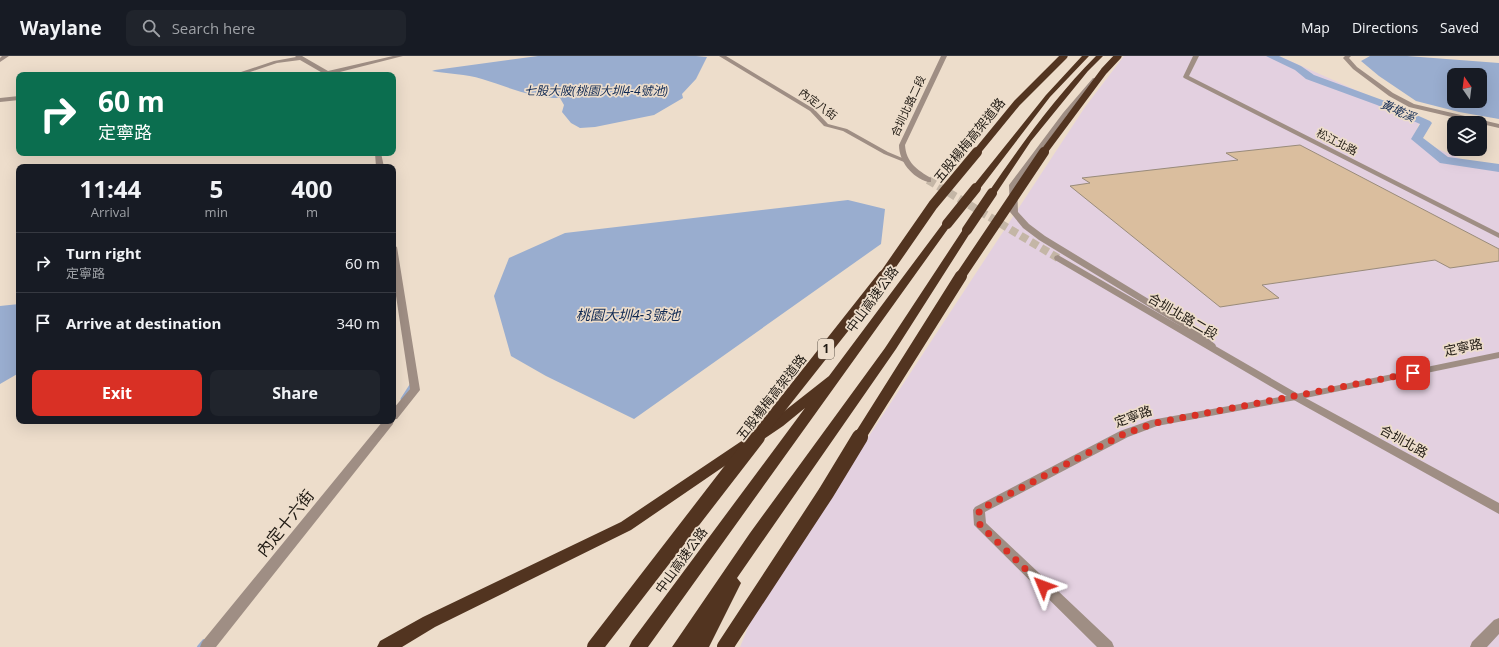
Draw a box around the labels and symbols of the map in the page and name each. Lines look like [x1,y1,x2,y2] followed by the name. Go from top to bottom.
[1447,68,1487,108] north arrow
[887,73,928,139] street label: 合圳北路二段
[524,82,668,99] water label: 七股大陂(桃園大圳4-4號池)
[796,84,840,123] street label: 內定八街
[929,94,1009,186] street label: 五股楊梅高架道路
[1378,95,1420,126] water label: 黃墘溪
[1314,125,1360,158] street label: 松江北路
[842,262,902,336] street label: 中山高速公路
[1145,289,1221,343] street label: 合圳北路二段
[576,305,682,324] water label: 桃園大圳4-3號池
[1442,334,1484,360] street label: 定寧路
[818,339,834,359] road number: 1
[732,350,810,444] street label: 五股楊梅高架道路
[1396,356,1430,390] pin
[1112,401,1154,431] street label: 定寧路
[1377,421,1431,461] street label: 合圳北路
[251,485,319,561] street label: 內定十六街
[651,523,711,597] street label: 中山高速公路
[1022,565,1064,607] position arrow

